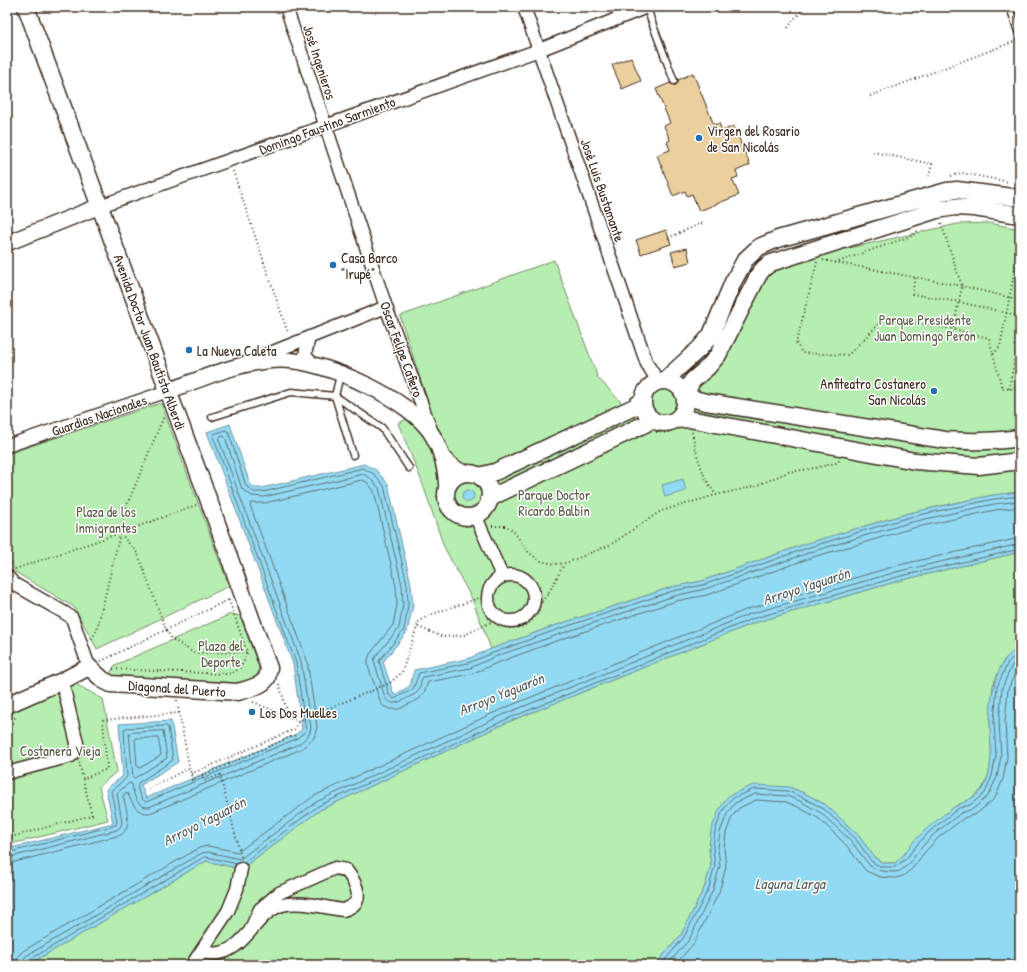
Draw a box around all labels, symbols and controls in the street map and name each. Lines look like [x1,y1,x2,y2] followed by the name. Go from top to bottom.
[298,22,341,102] street label: José Ingenieros
[256,91,398,159] street label: Domingo Faustino Sarmiento
[707,121,800,156] place label: Virgen del Rosario de San Nicolás
[694,133,704,143] marker: Virgen del Rosario de San Nicolás
[576,136,630,244] street label: José Luis Bustamante
[341,248,398,284] place label: Casa Barco "Irupé"
[109,252,191,432] street label: Avenida Doctor Juan Bautista Alberdi
[328,260,338,270] marker: Casa Barco "Irupé"
[375,299,428,400] street label: Oscar Felipe Cafiero
[874,310,976,346] park label: Parque Presidente Juan Domingo Perón
[197,341,277,360] place label: La Nueva Caleta
[184,345,194,355] marker: La Nueva Caleta
[820,374,926,409] place label: Anfiteatro Costanero San Nicolás
[929,386,939,396] marker: Anfiteatro Costanero San Nicolás
[49,390,149,440] street label: Guardias Nacionales
[518,485,591,520] park label: Parque Doctor Ricardo Balbín
[75,502,137,538] park label: Plaza de los Inmigrantes
[760,562,853,610] water label: Arroyo Yaguarón
[198,636,244,672] park label: Plaza del Deporte
[455,667,548,721] water label: Arroyo Yaguarón
[128,675,227,702] street label: Diagonal del Puerto
[260,703,337,722] place label: Los Dos Muelles
[247,707,257,717] marker: Los Dos Muelles
[20,741,101,761] park label: Costanera Vieja
[159,791,250,851] water label: Arroyo Yaguarón
[755,873,827,894] water label: Laguna Larga

